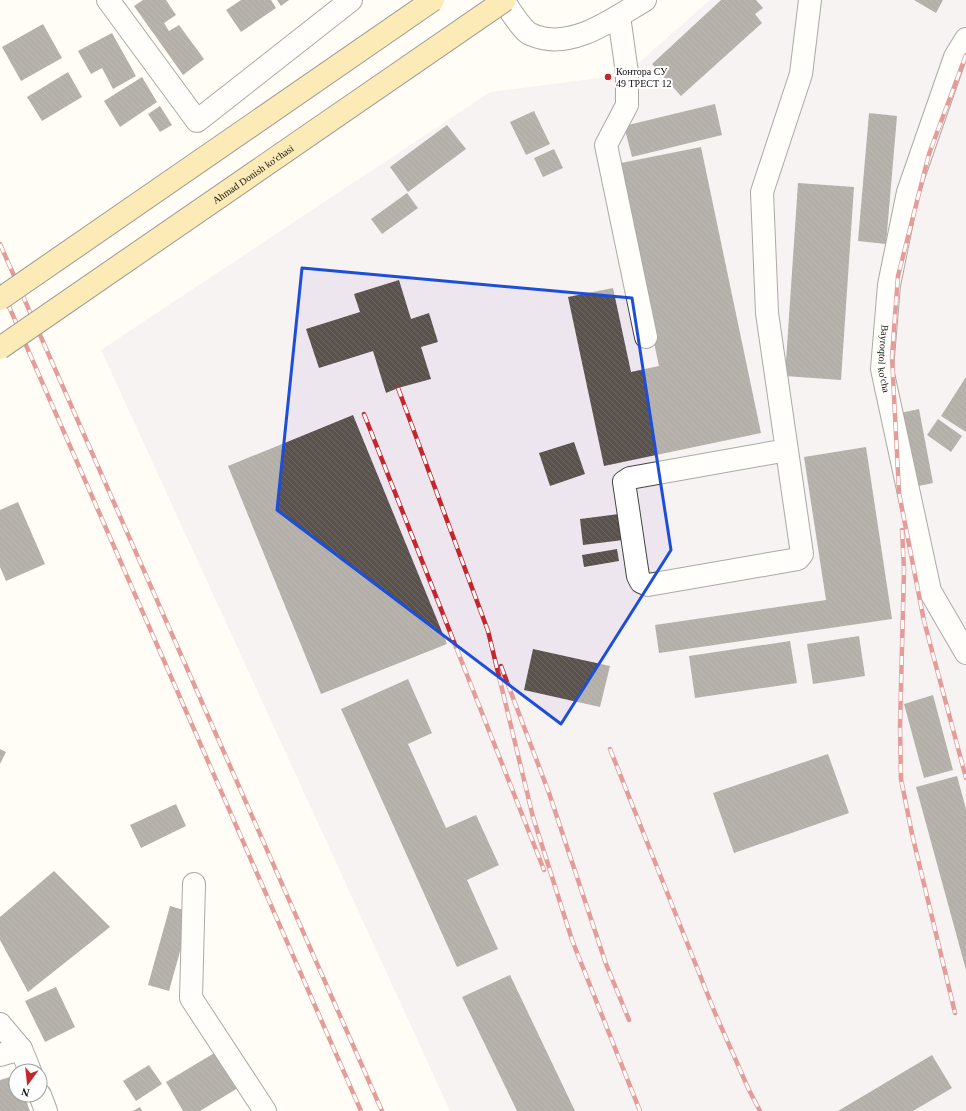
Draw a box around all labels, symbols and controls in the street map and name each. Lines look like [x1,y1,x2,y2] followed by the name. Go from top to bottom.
[616,66,672,89] place label: Контора СУ 49 ТРЕСТ 12
[603,72,613,82] marker: Контора СУ 49 ТРЕСТ 12
[211,142,296,206] street label: Ahmad Donish ko'chasi
[876,324,892,394] street label: Bayroqtol ko'cha
[8,1063,48,1103] north arrow
[20,1086,31,1099] text: N

